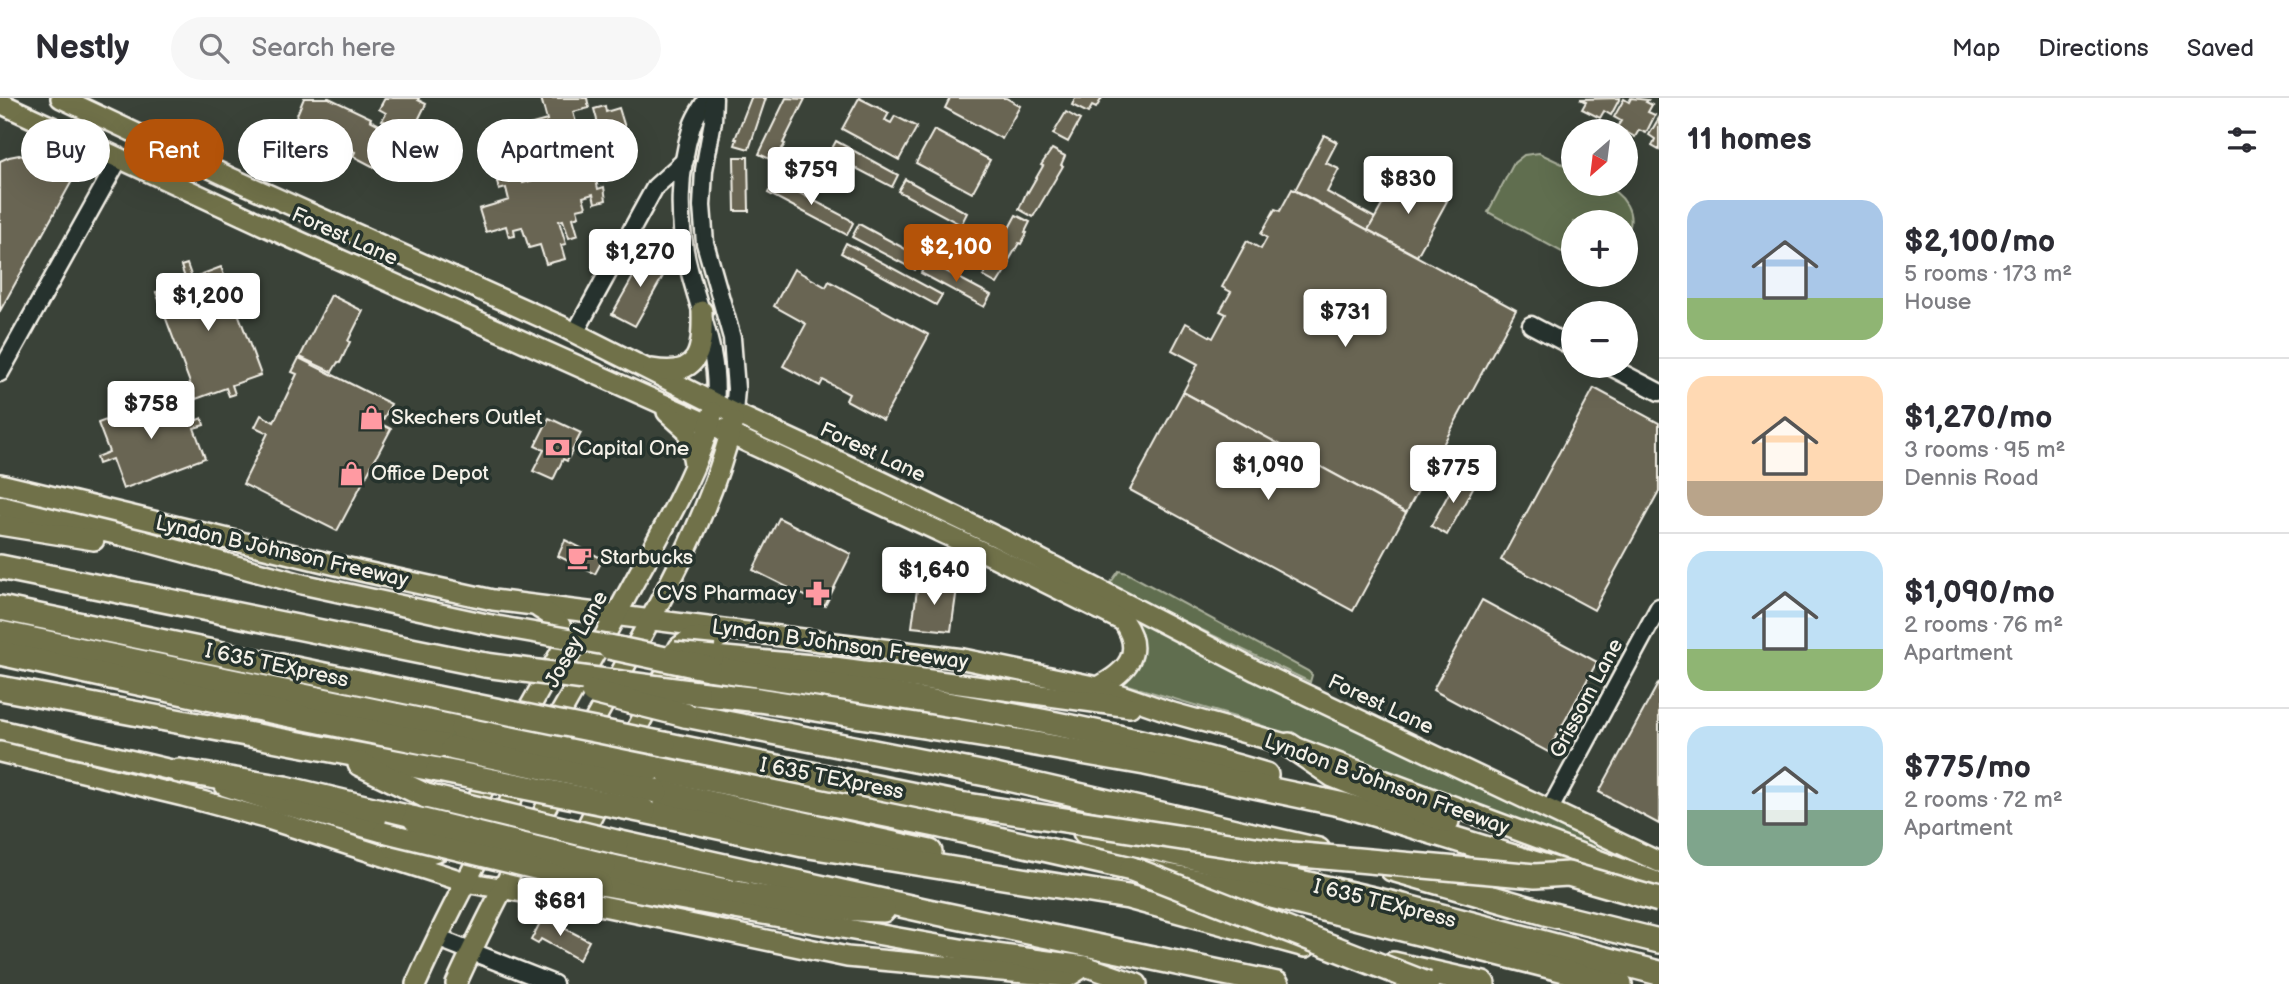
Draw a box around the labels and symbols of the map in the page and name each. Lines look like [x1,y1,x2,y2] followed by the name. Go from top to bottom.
[1561,119,1638,196] north arrow
[770,148,852,207] pin: $759
[1367,156,1449,216] pin: $830
[288,202,402,271] street label: Forest Lane
[899,225,1013,284] pin: $2,100
[583,230,697,289] pin: $1,270
[151,274,265,333] pin: $1,200
[1304,289,1386,349] pin: $731
[110,382,192,441] pin: $758
[357,403,385,431] shop icon: Skechers Outlet
[391,405,543,430] place label: Skechers Outlet
[816,417,930,488] street label: Forest Lane
[543,434,571,462] bank icon: Capital One
[577,436,689,461] place label: Capital One
[1211,442,1325,502] pin: $1,090
[1412,446,1494,505] pin: $775
[337,459,365,487] shop icon: Office Depot
[371,461,490,486] place label: Office Depot
[153,510,411,593] street label: Lyndon B Johnson Freeway
[566,543,594,571] cafe icon: Starbucks
[600,545,693,570] place label: Starbucks
[877,547,991,607] pin: $1,640
[803,579,831,607] pharmacy icon: CVS Pharmacy
[657,581,798,606] place label: CVS Pharmacy
[540,587,613,692] street label: Josey Lane
[710,614,970,675] street label: Lyndon B Johnson Freeway
[1545,634,1628,762] street label: Grissom Lane
[203,638,351,693] street label: I 635 TEXpress
[1324,669,1438,740] street label: Forest Lane
[1261,728,1513,841] street label: Lyndon B Johnson Freeway
[758,752,906,805] street label: I 635 TEXpress
[1311,874,1459,933] street label: I 635 TEXpress
[519,878,601,938] pin: $681

